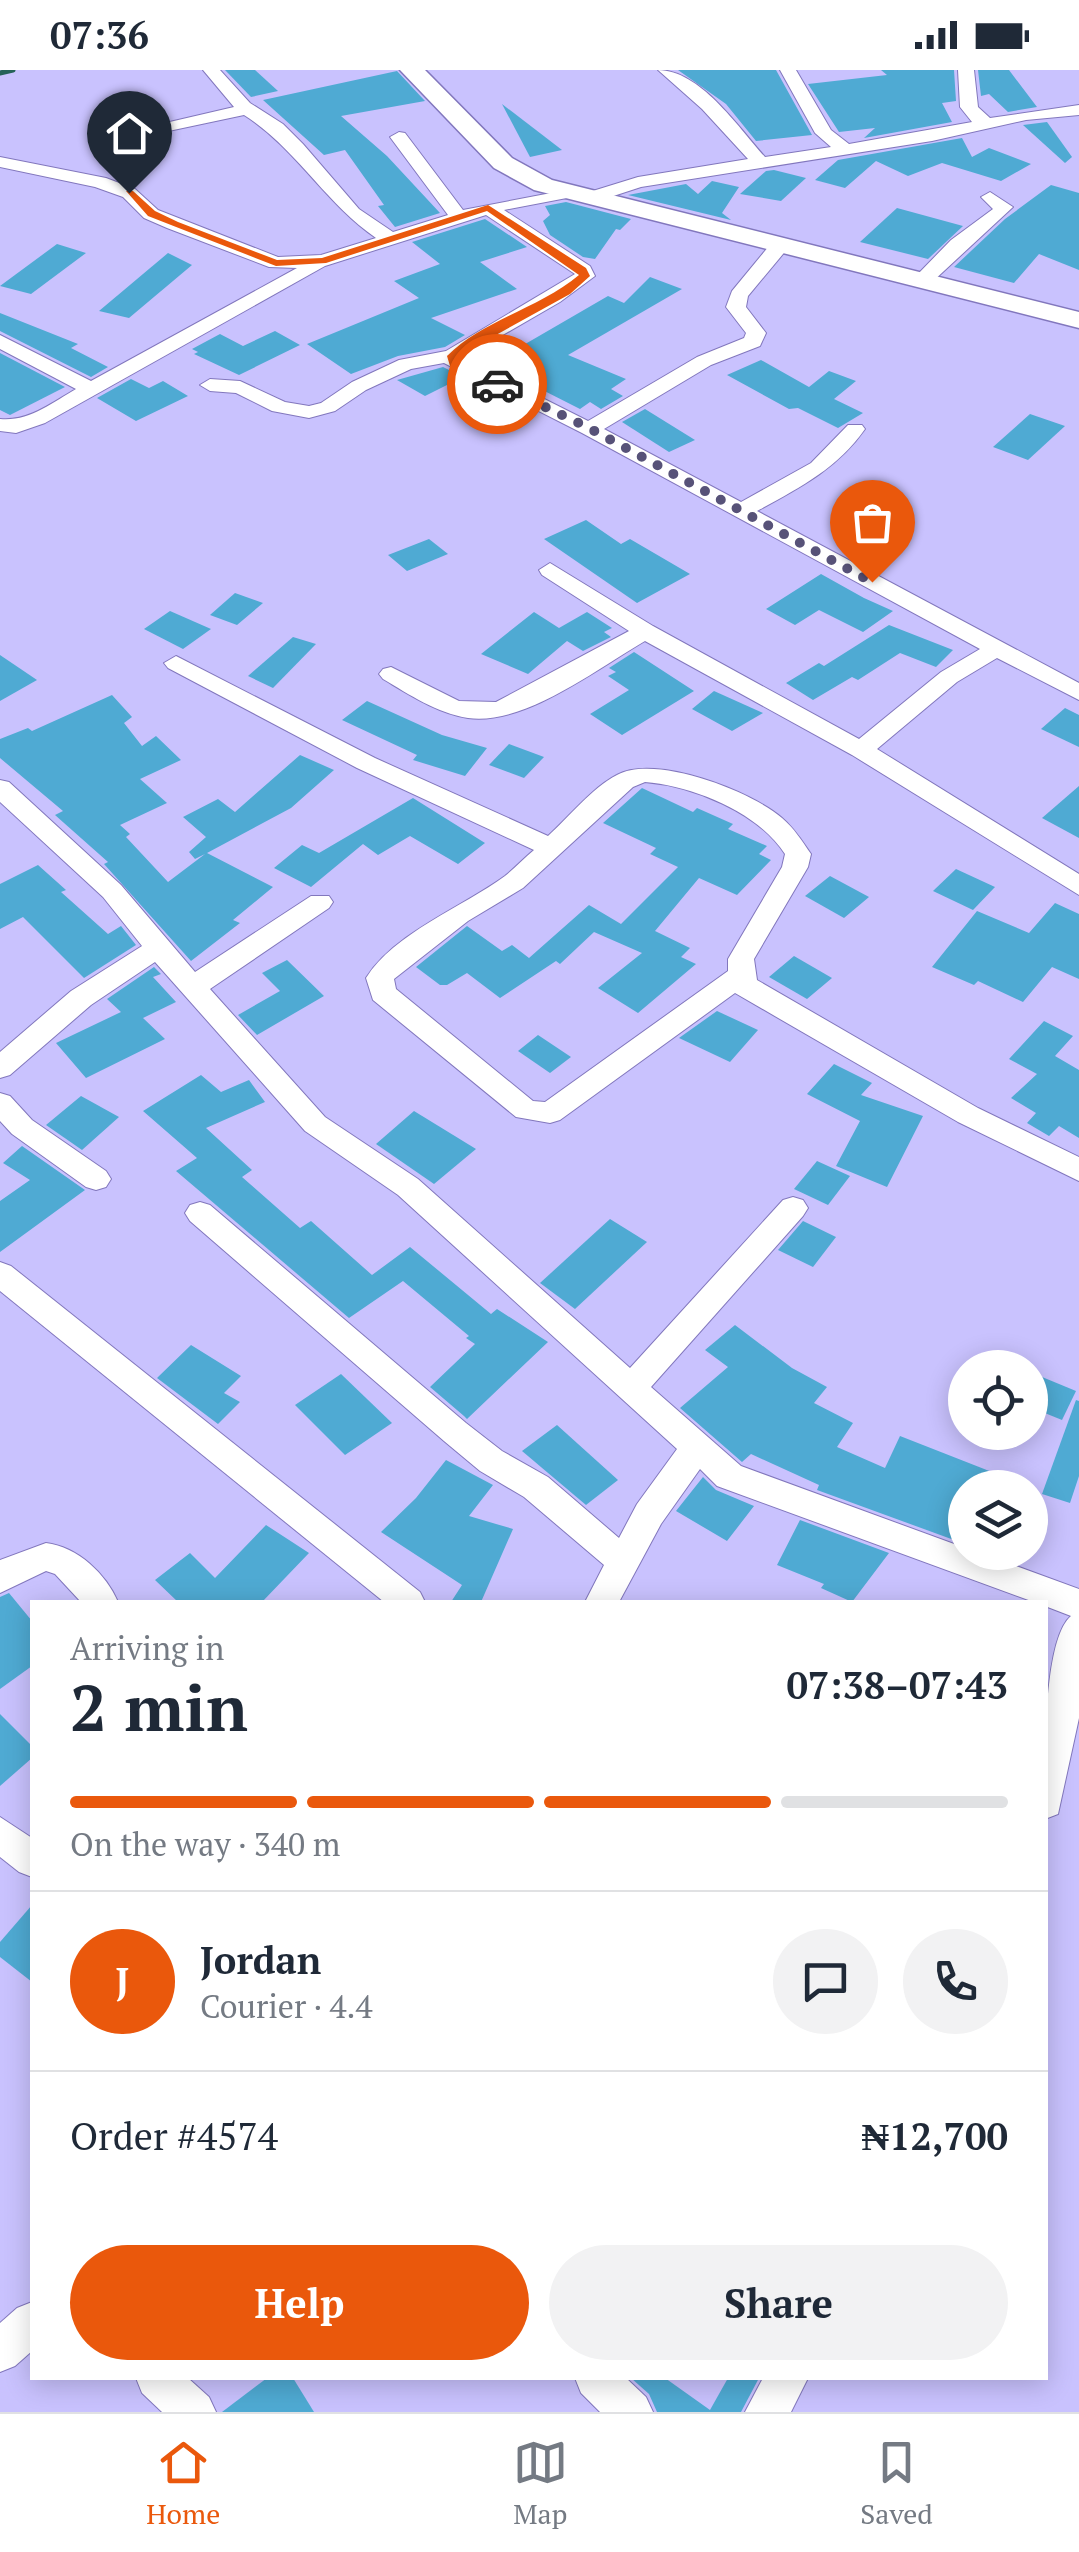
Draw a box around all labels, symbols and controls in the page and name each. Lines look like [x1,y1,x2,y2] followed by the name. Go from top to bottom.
[50,10,149,60] text: 07:36
[87,91,172,194] pin
[102,106,157,161] icon: home
[447,334,547,434] courier
[470,357,525,412] icon: car
[830,480,915,583] pin
[845,495,900,550] icon: bag
[948,1350,1048,1570] map controls
[948,1350,1048,1450] button: locate
[948,1470,1048,1570] button: layers
[70,1627,224,1669] text: Arriving in
[786,1660,1008,1710] text: 07:38–07:43
[70,1663,248,1750] text: 2 min
[70,1823,340,1865] text: On the way · 340 m
[773,1929,878,2034] button: chat
[903,1929,1008,2034] button: phone
[200,1935,321,1985] text: Jordan
[116,1956,129,2006] text: J
[200,1985,372,2027] text: Courier · 4.4
[70,2111,278,2161] text: Order #4574
[862,2111,1008,2161] text: ₦12,700
[70,2245,529,2360] button: Help
[549,2245,1008,2360] button: Share
[146,2435,220,2532] tab: Home
[513,2435,568,2532] tab: Map
[860,2435,933,2532] tab: Saved

